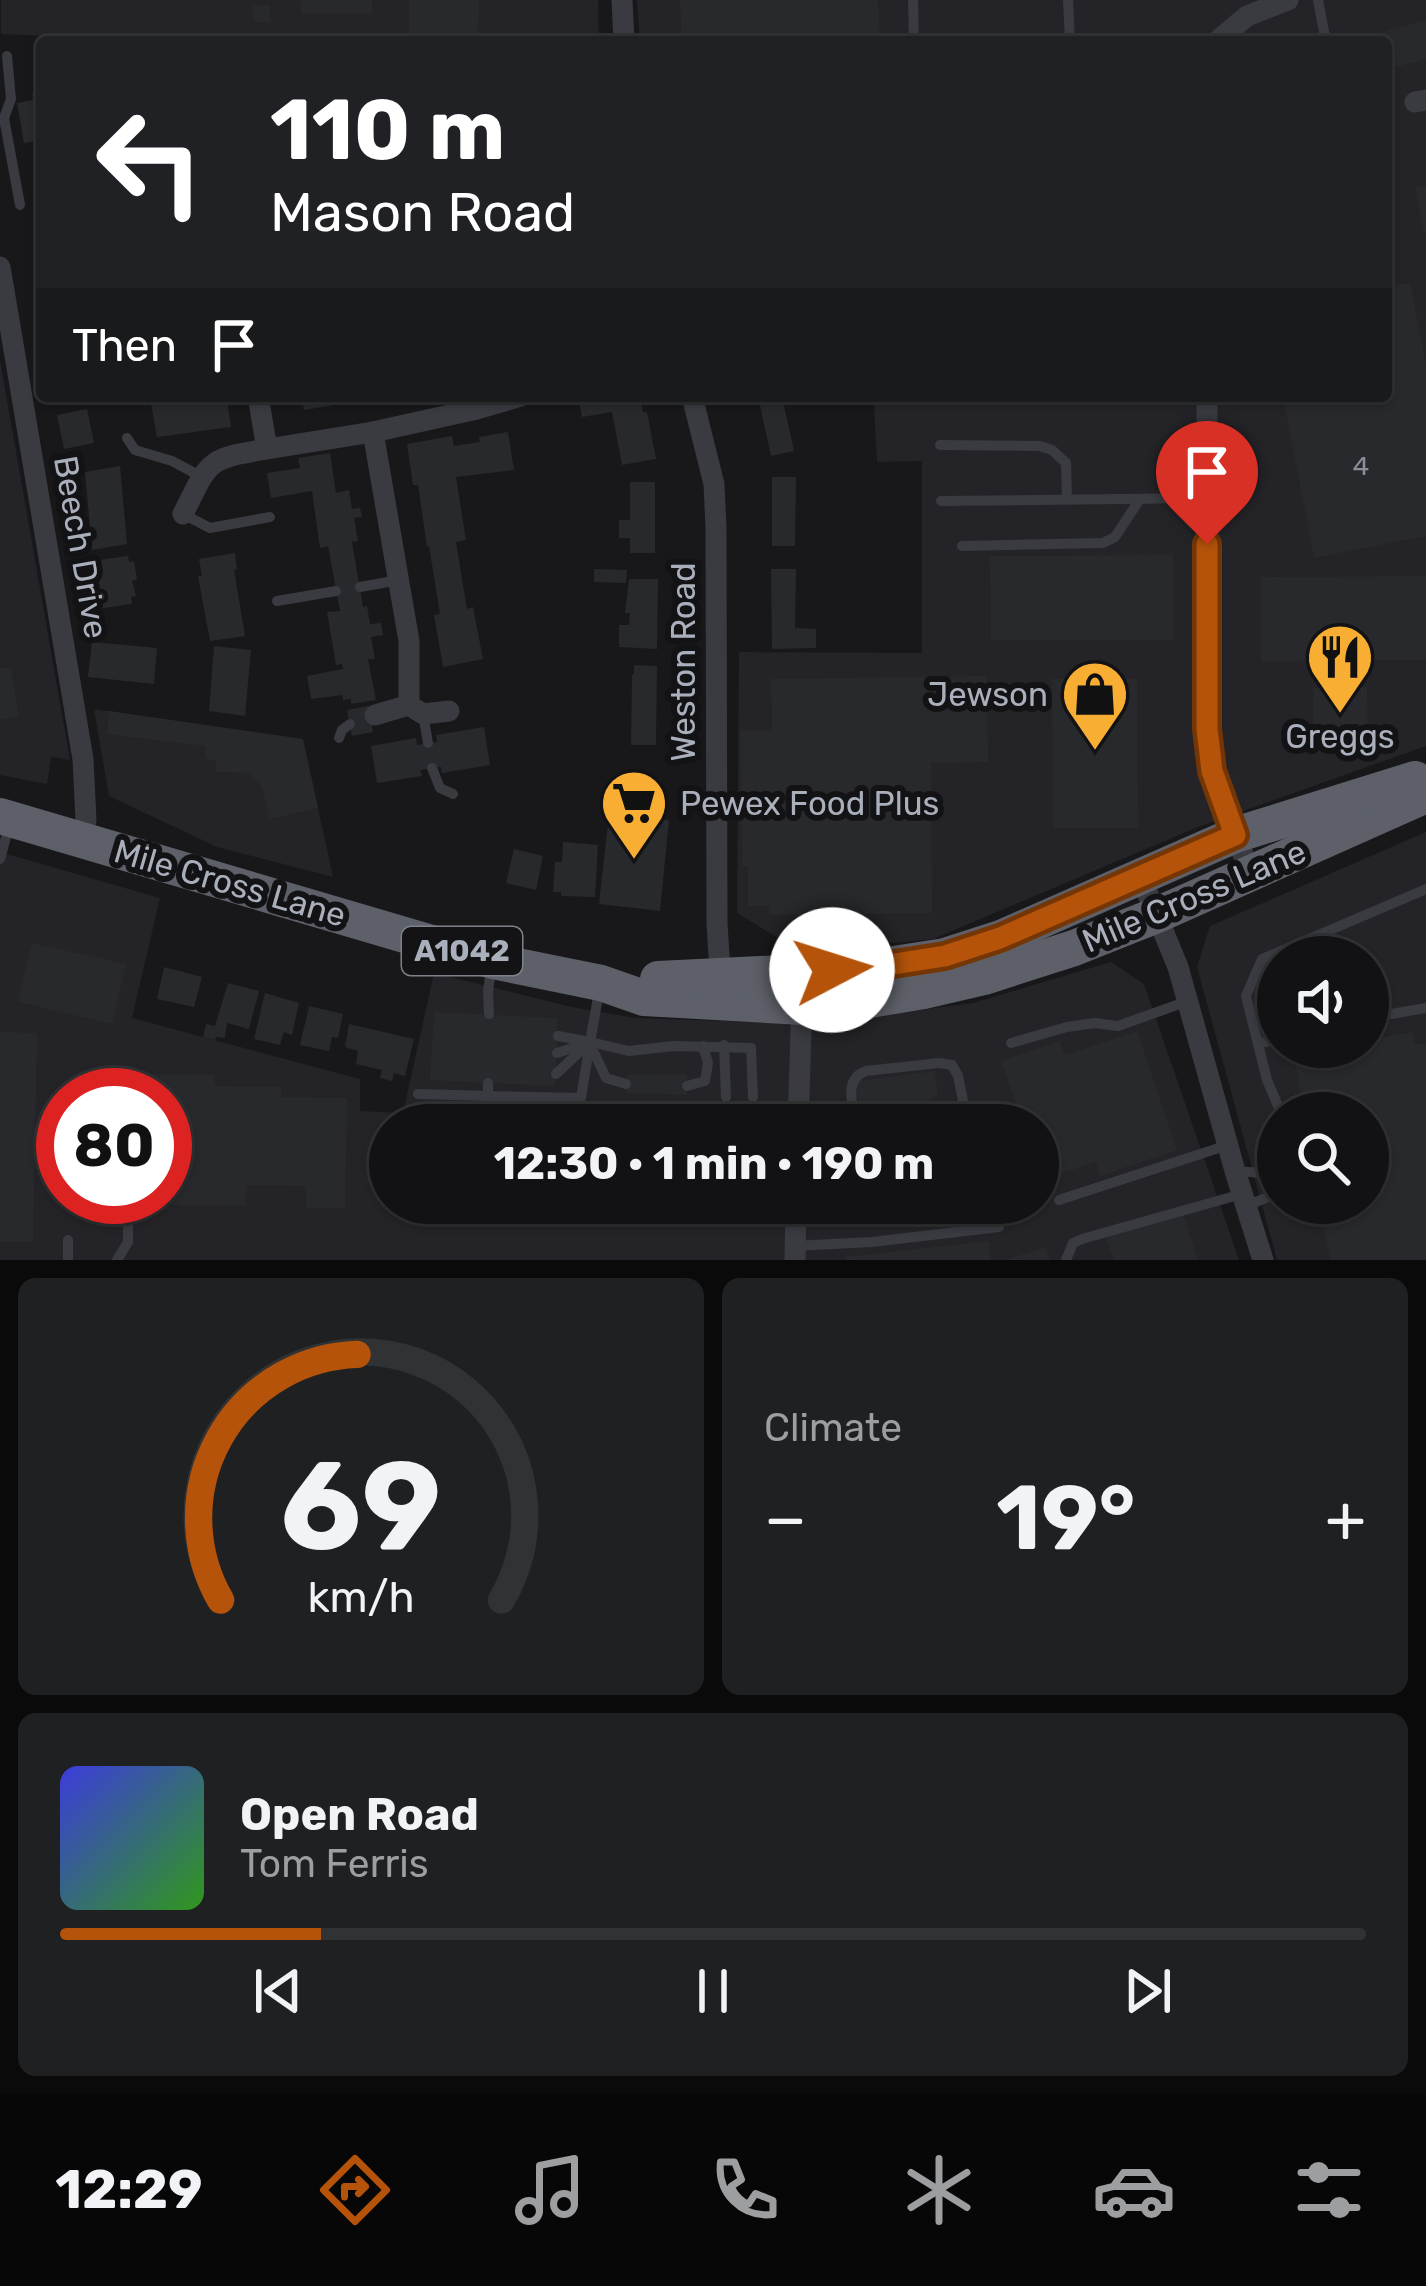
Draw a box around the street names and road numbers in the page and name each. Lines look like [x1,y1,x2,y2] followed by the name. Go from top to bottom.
[46,453,116,641] street label: Beech Drive
[664,562,703,762] street label: Weston Road
[110,831,350,935] street label: Mile Cross Lane
[1076,831,1312,961] street label: Mile Cross Lane
[402,927,522,975] road number: A1042

